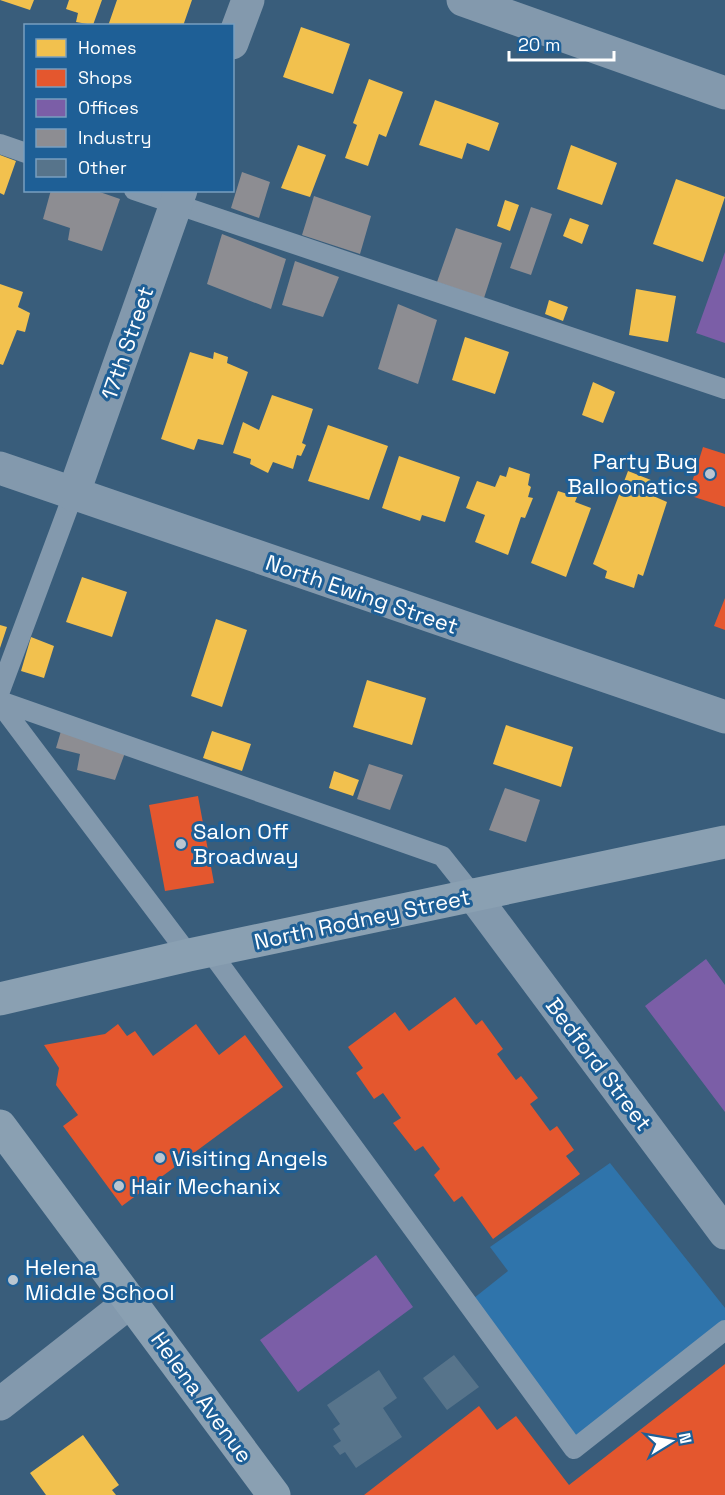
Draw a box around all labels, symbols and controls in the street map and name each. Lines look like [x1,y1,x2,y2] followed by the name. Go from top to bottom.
[24,24,234,192] legend
[509,24,614,62] scale bar
[518,33,561,56] text: 20 m
[78,36,137,59] text: Homes
[78,66,132,89] text: Shops
[78,96,139,119] text: Offices
[78,126,151,149] text: Industry
[78,156,127,179] text: Other
[95,283,159,403] street label: 17th Street
[567,447,698,500] place label: Party Bug Balloonatics
[703,467,717,481] marker: Party Bug Balloonatics
[262,548,462,640] street label: North Ewing Street
[193,817,299,870] place label: Salon Off Broadway
[174,837,188,851] marker: Salon Off Broadway
[251,882,473,956] street label: North Rodney Street
[540,992,658,1136] street label: Bedford Street
[172,1144,328,1172] place label: Visiting Angels
[153,1151,167,1165] marker: Visiting Angels
[131,1172,281,1200] place label: Hair Mechanix
[112,1179,126,1193] marker: Hair Mechanix
[25,1253,175,1306] place label: Helena Middle School
[6,1273,20,1287] marker: Helena Middle School
[145,1326,259,1468] street label: Helena Avenue
[641,1411,701,1471] north arrow
[674,1431,697,1446] text: N

